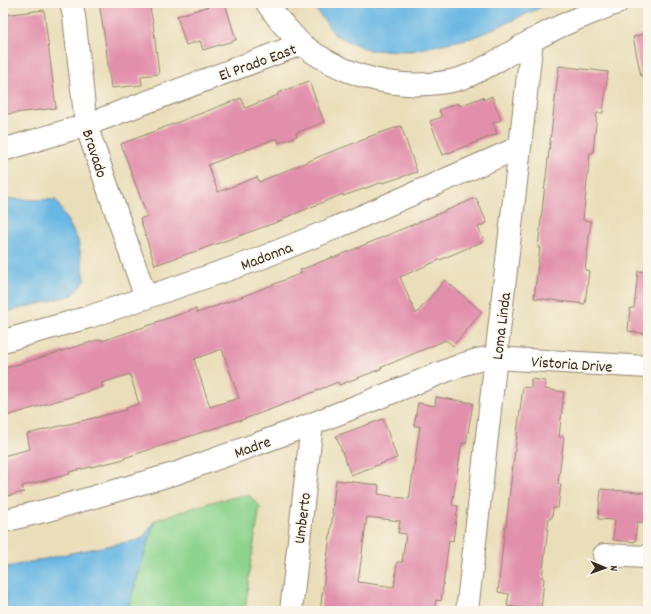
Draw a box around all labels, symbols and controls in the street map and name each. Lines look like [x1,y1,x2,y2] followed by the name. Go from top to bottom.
[216,39,300,88] street label: El Prado East
[75,127,112,181] street label: Bravado
[238,237,297,278] street label: Madonna
[487,291,518,361] street label: Loma Linda
[530,351,613,380] street label: Vistoria Drive
[231,431,274,466] street label: Madre
[289,491,318,545] street label: Umberto
[585,548,625,588] north arrow
[605,565,621,572] text: N

